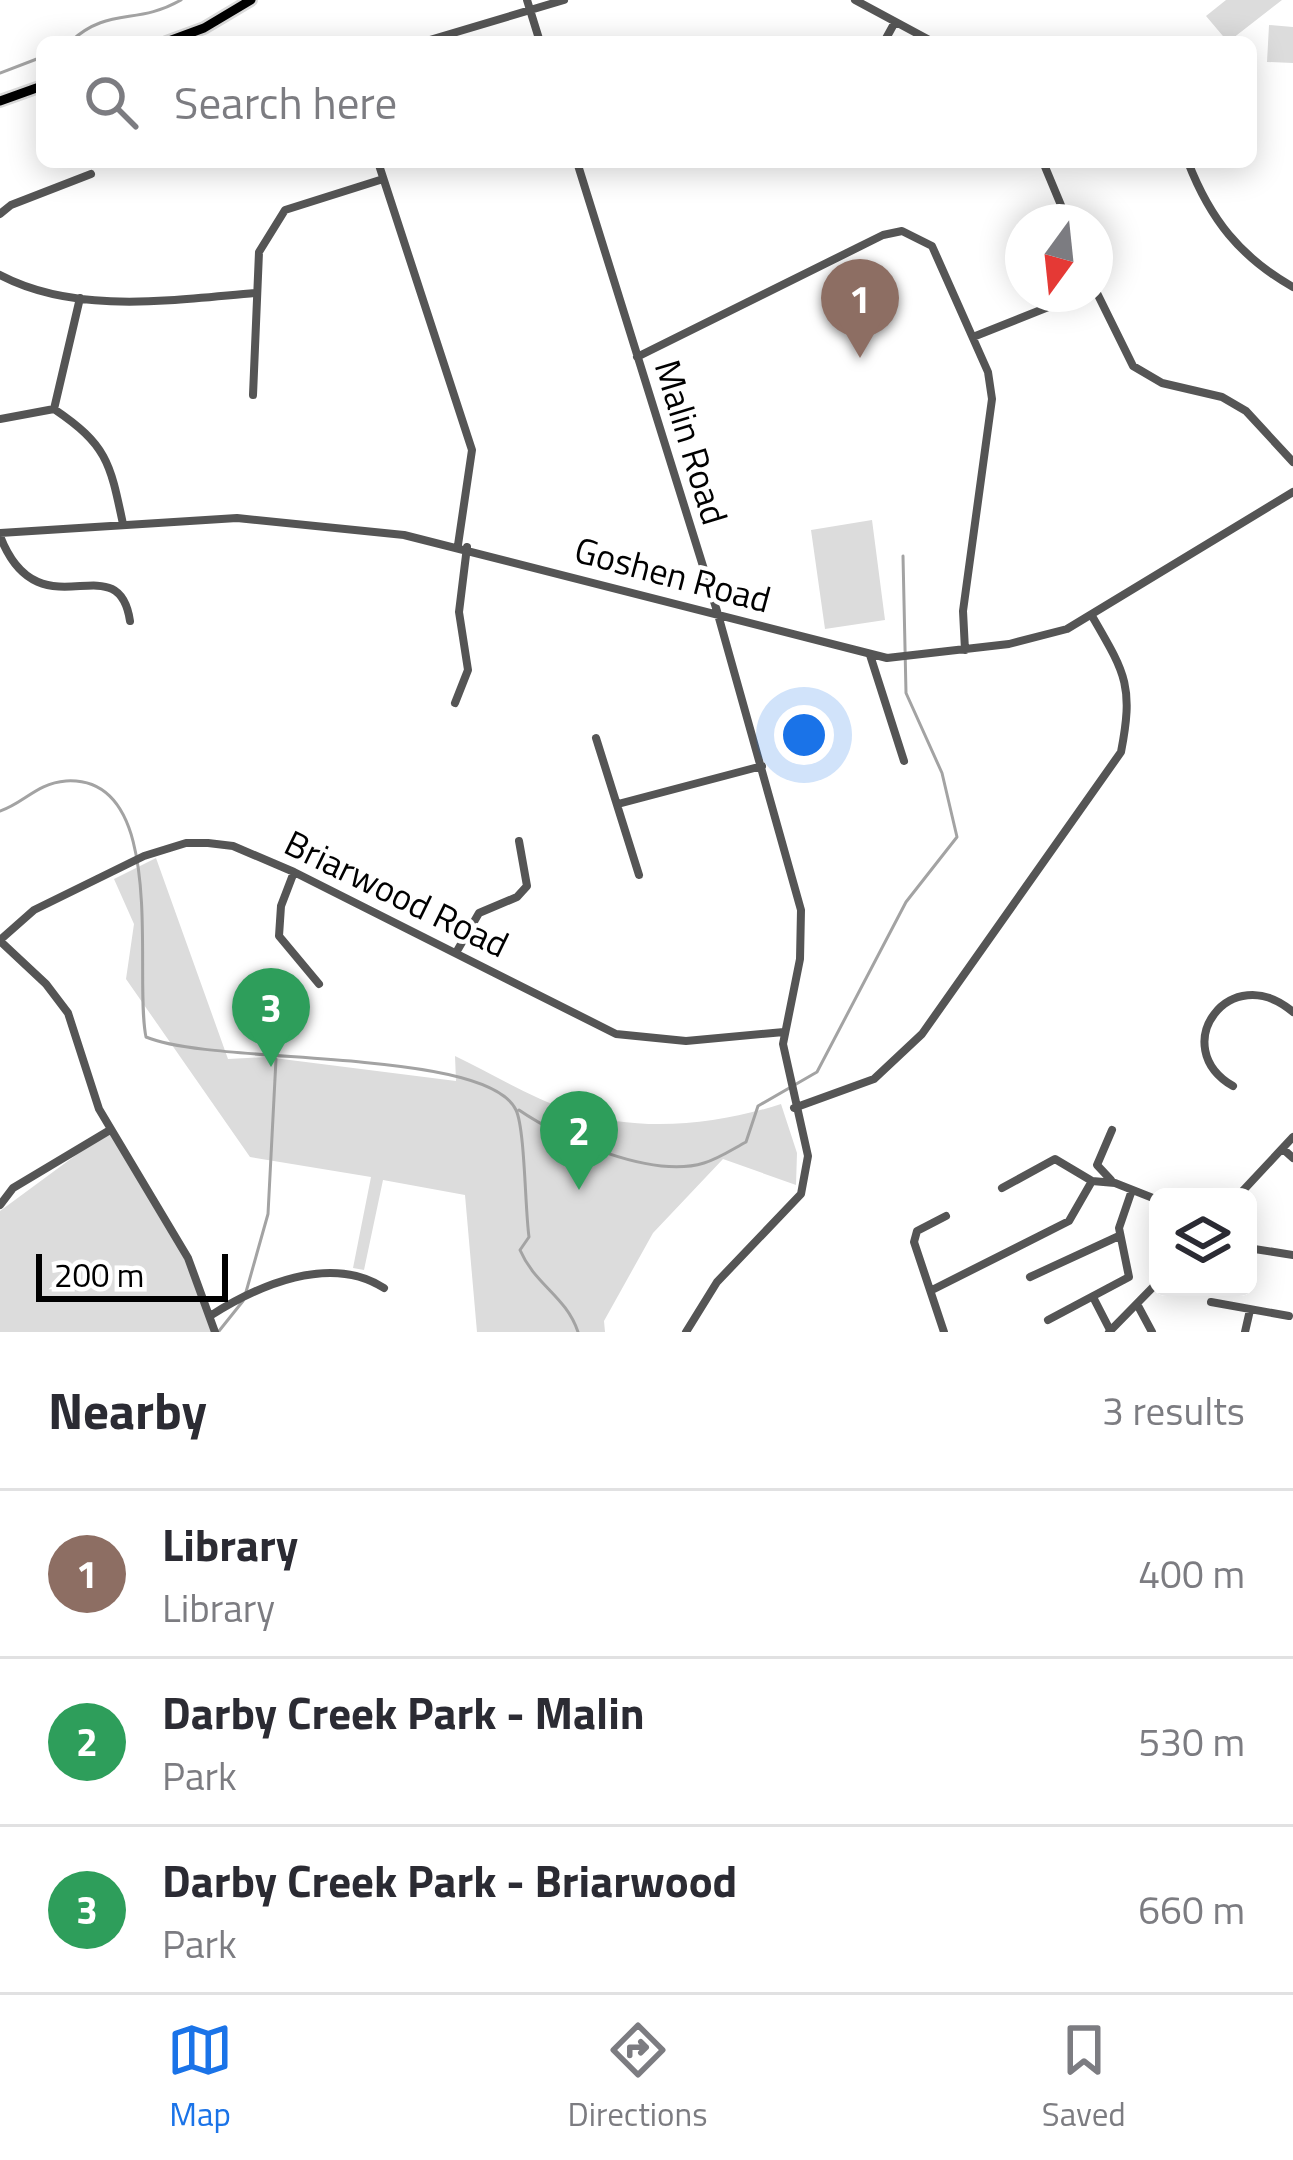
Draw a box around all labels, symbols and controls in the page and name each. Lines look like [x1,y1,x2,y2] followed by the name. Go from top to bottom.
[36,36,1257,168] search box
[174,68,397,136] text: Search here
[78,69,144,135] icon: search
[1005,204,1113,312] north arrow
[821,259,899,358] pin: 1
[641,353,743,531] street label: Malin Road
[569,521,777,627] street label: Goshen Road
[774,705,834,765] your location
[276,815,518,971] street label: Briarwood Road
[232,968,310,1067] pin: 3
[540,1091,618,1190] pin: 2
[1149,1188,1257,1296] map controls
[1149,1188,1257,1296] button: layers
[36,1248,228,1301] scale bar
[54,1250,144,1300] text: 200 m
[48,1371,207,1449] text: Nearby
[1102,1381,1245,1440] text: 3 results
[162,1510,298,1578] text: Library
[76,1544,98,1603] text: 1
[1138,1544,1245,1603] text: 400 m
[162,1578,275,1637] text: Library
[162,1678,645,1746] text: Darby Creek Park - Malin
[76,1712,98,1771] text: 2
[1138,1712,1245,1771] text: 530 m
[162,1746,237,1805] text: Park
[162,1846,737,1914] text: Darby Creek Park - Briarwood
[76,1880,98,1939] text: 3
[1138,1880,1245,1939] text: 660 m
[162,1914,237,1973] text: Park
[167,2017,233,2139] tab: Map
[568,2017,707,2139] tab: Directions
[1042,2017,1126,2139] tab: Saved

